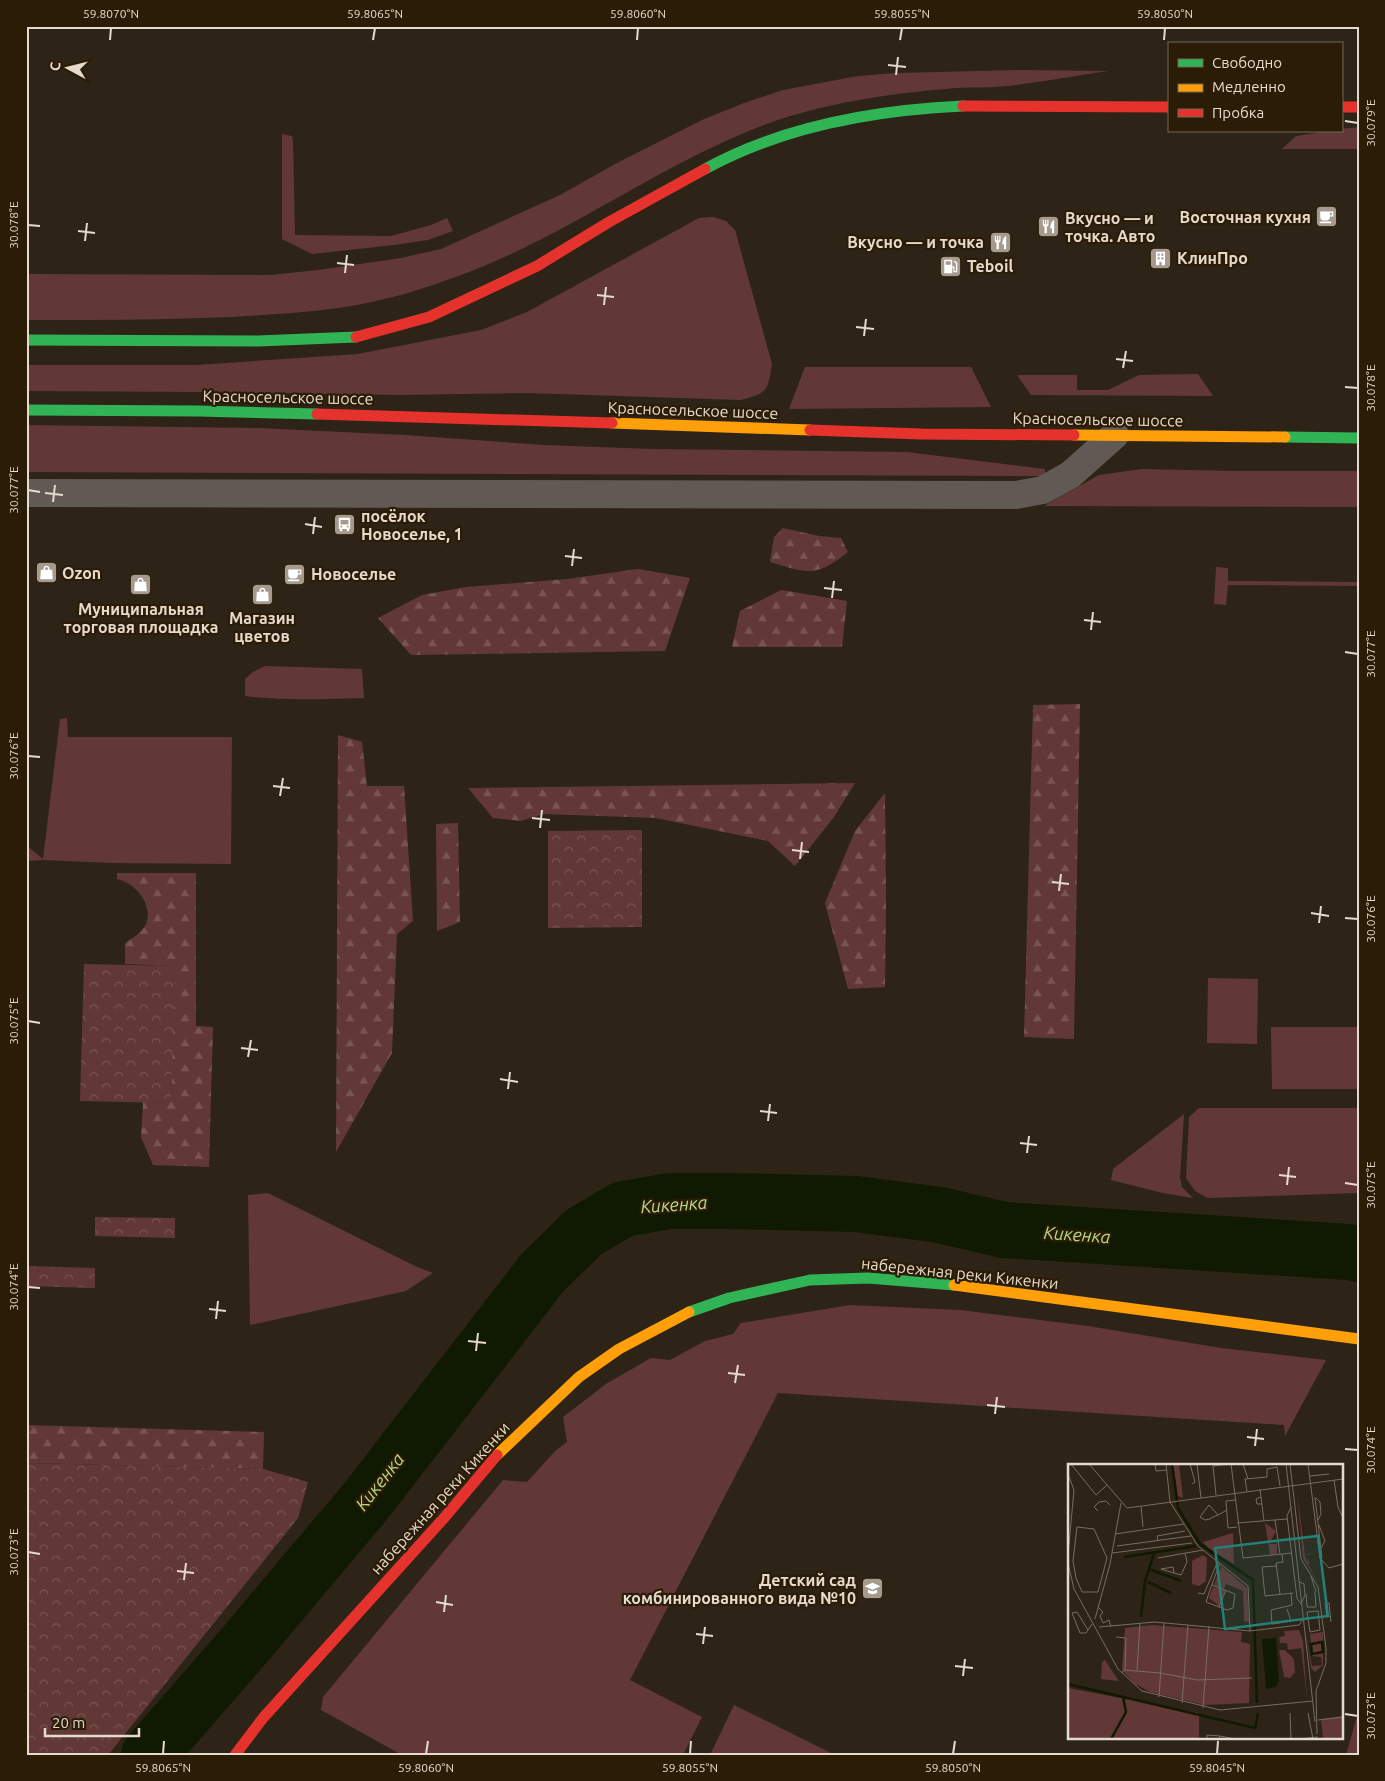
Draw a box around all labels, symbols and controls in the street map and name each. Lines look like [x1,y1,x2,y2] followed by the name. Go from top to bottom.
[83,7,139,20] text: 59.8070°N
[347,7,403,20] text: 59.8065°N
[610,7,666,20] text: 59.8060°N
[874,7,930,20] text: 59.8055°N
[1137,7,1193,20] text: 59.8050°N
[42,42,92,92] north arrow
[1168,42,1342,132] legend
[1212,54,1282,71] text: Свободно
[47,61,64,72] text: С
[1212,78,1286,95] text: Медленно
[1364,99,1377,147] text: 30.079°E
[1212,104,1264,121] text: Пробка
[7,201,20,249] text: 30.078°E
[1315,205,1339,229] cafe icon: Восточная кухня
[1180,208,1311,226] place label: Восточная кухня
[1065,209,1155,245] place label: Вкусно — и точка. Авто
[1037,215,1061,239] restaurant icon: Вкусно — и точка. Авто
[988,230,1012,254] restaurant icon: Вкусно — и точка
[847,233,984,251] place label: Вкусно — и точка
[1149,246,1173,270] building icon: КлинПро
[1177,249,1248,267] place label: КлинПро
[939,254,963,278] fuel station icon: Teboil
[967,257,1013,275] place label: Teboil
[1364,364,1377,412] text: 30.078°E
[203,387,373,407] street label: Красносельское шоссе
[607,398,779,422] street label: Красносельское шоссе
[1013,409,1183,429] street label: Красносельское шоссе
[7,466,20,514] text: 30.077°E
[361,507,463,543] place label: посёлок Новоселье, 1
[333,513,357,537] bus stop icon: посёлок Новоселье, 1
[34,561,58,585] shop icon: Ozon
[283,562,307,586] cafe icon: Новоселье
[62,564,101,582] place label: Ozon
[311,565,396,583] place label: Новоселье
[129,573,153,597] shop icon: Муниципальная торговая площадка
[250,582,274,606] shop icon: Магазин цветов
[64,600,218,636] place label: Муниципальная торговая площадка
[229,609,295,645] place label: Магазин цветов
[1364,630,1377,678] text: 30.077°E
[7,732,20,780] text: 30.076°E
[1364,895,1377,943] text: 30.076°E
[7,997,20,1045] text: 30.075°E
[1364,1161,1377,1209] text: 30.075°E
[640,1192,708,1216] water label: Кикенка
[1043,1222,1111,1246] water label: Кикенка
[860,1254,1060,1292] street label: набережная реки Кикенки
[7,1263,20,1311] text: 30.074°E
[367,1418,513,1578] street label: набережная реки Кикенки
[1364,1426,1377,1474] text: 30.074°E
[351,1449,408,1514] water label: Кикенка
[1068,1464,1342,1738] inset map
[7,1528,20,1576] text: 30.073°E
[623,1571,857,1607] place label: Детский сад комбинированного вида №10
[860,1577,884,1601] school or university icon: Детский сад комбинированного вида №10
[1364,1692,1377,1740] text: 30.073°E
[45,1706,139,1738] scale bar
[52,1714,85,1731] text: 20 m
[135,1761,191,1774] text: 59.8065°N
[398,1761,454,1774] text: 59.8060°N
[662,1761,718,1774] text: 59.8055°N
[925,1761,981,1774] text: 59.8050°N
[1189,1761,1245,1774] text: 59.8045°N

